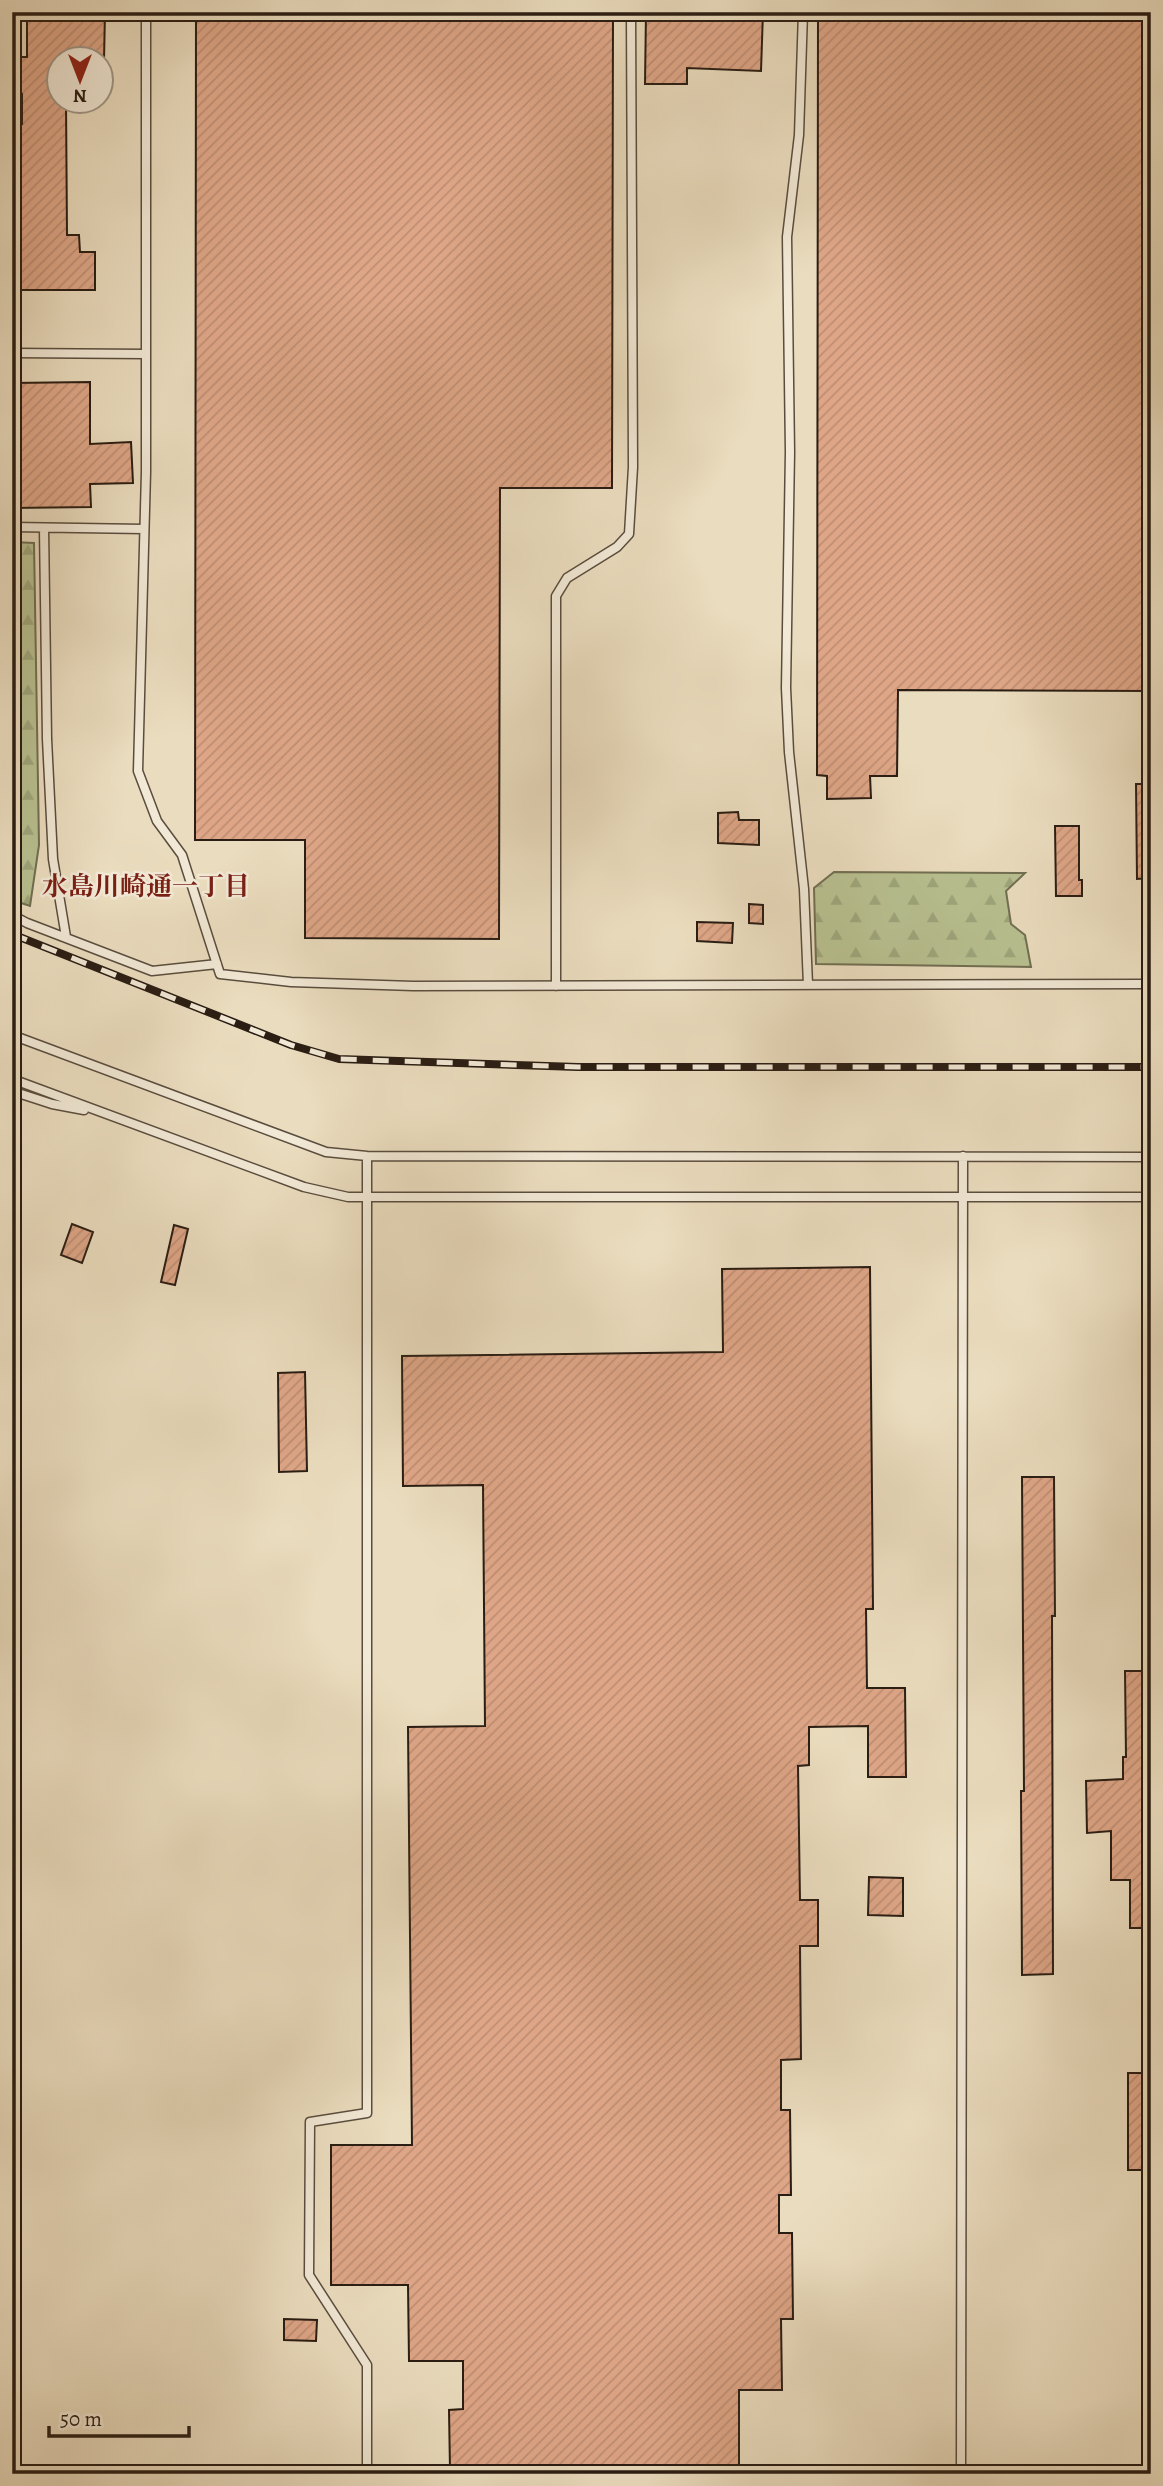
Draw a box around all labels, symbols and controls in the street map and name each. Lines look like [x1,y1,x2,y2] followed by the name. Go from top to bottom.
[46,46,116,116] north arrow
[73,83,87,109] text: N
[42,869,250,904] district label: 水島川崎通一丁目
[49,2395,189,2439] scale bar
[60,2405,102,2433] text: 50 m

